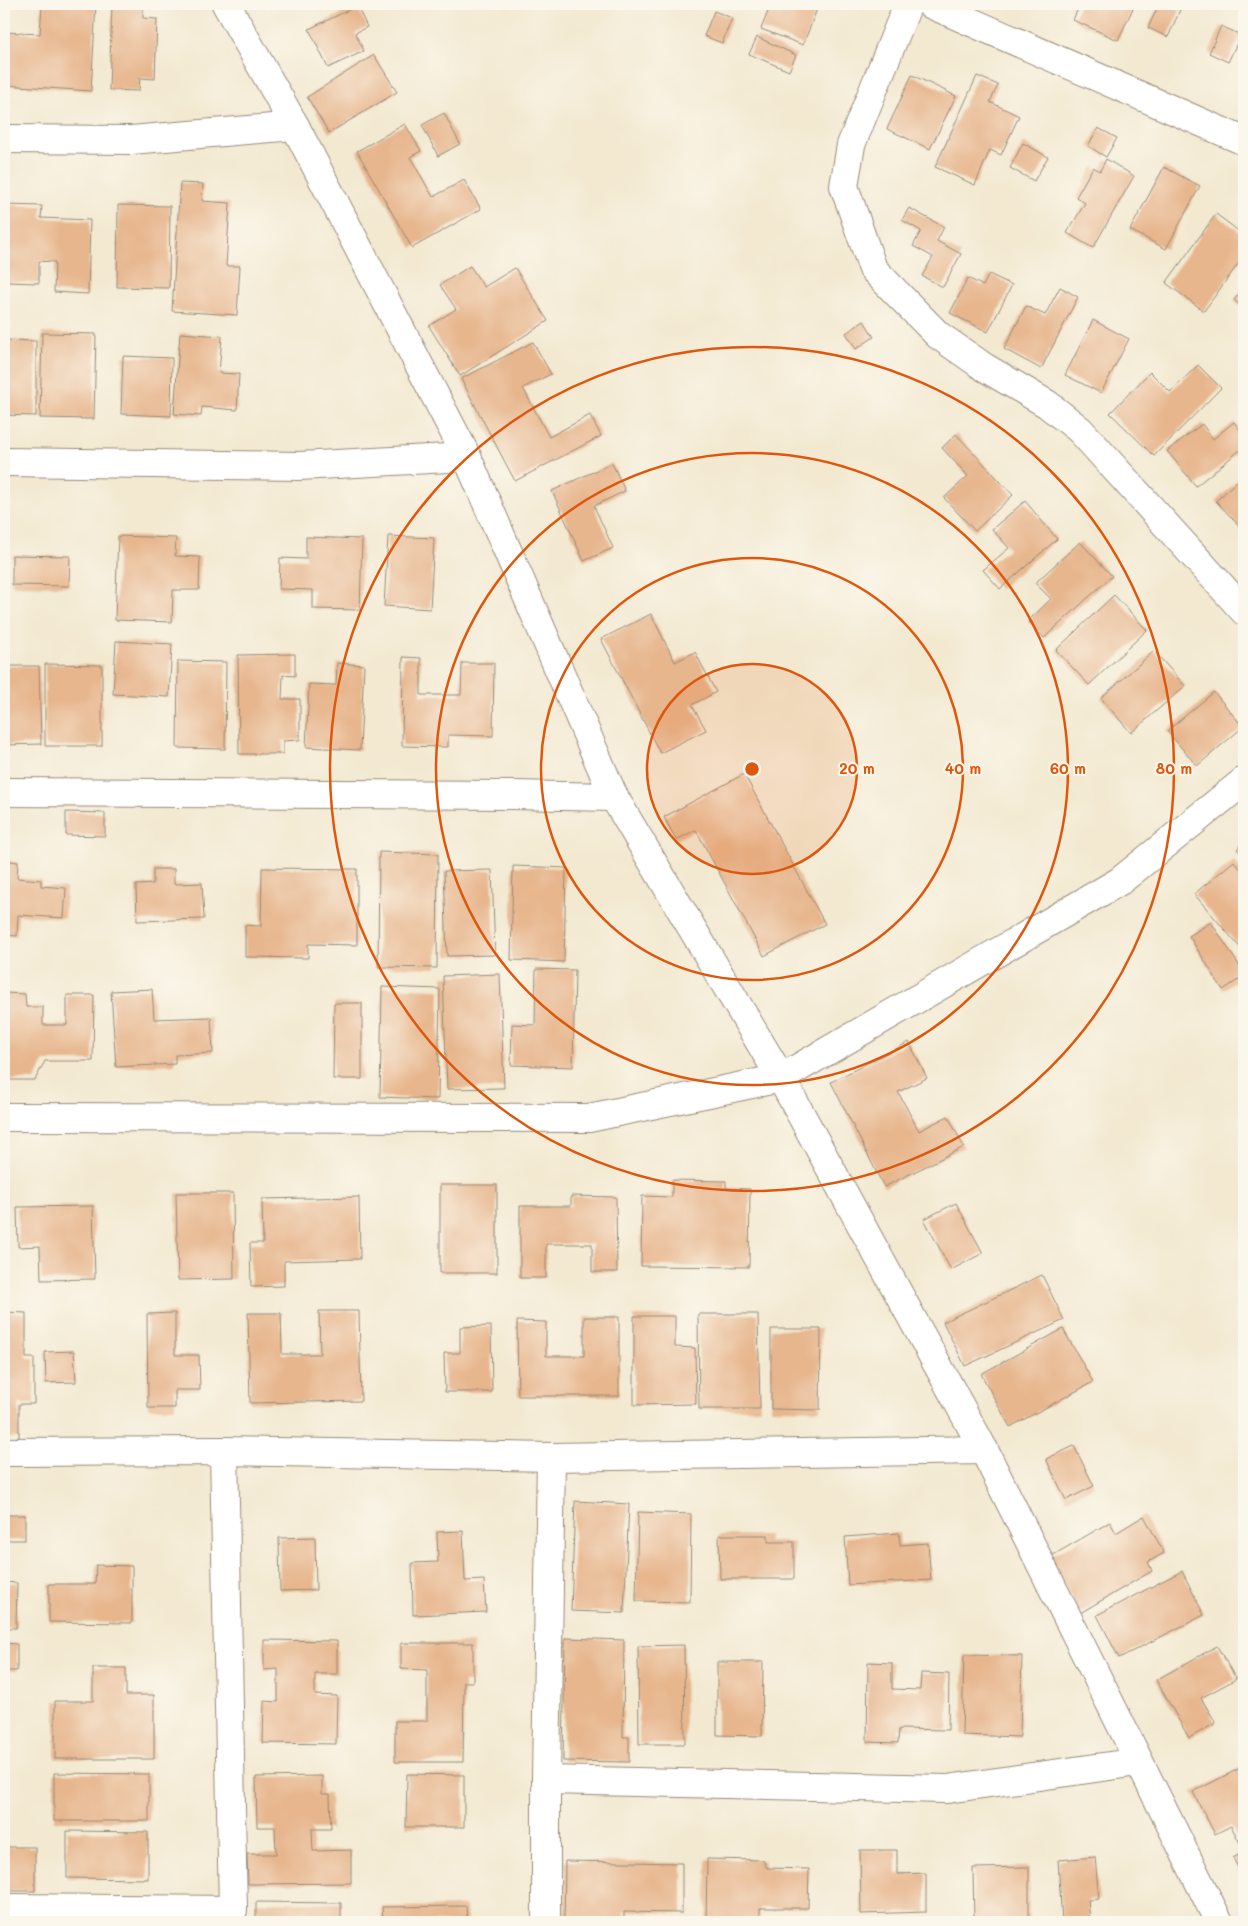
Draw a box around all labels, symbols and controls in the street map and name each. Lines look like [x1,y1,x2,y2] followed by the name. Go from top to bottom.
[839,758,875,778] text: 20 m
[945,758,981,778] text: 40 m
[1050,758,1086,778] text: 60 m
[1156,758,1192,778] text: 80 m
[743,760,761,778] centre of rings

